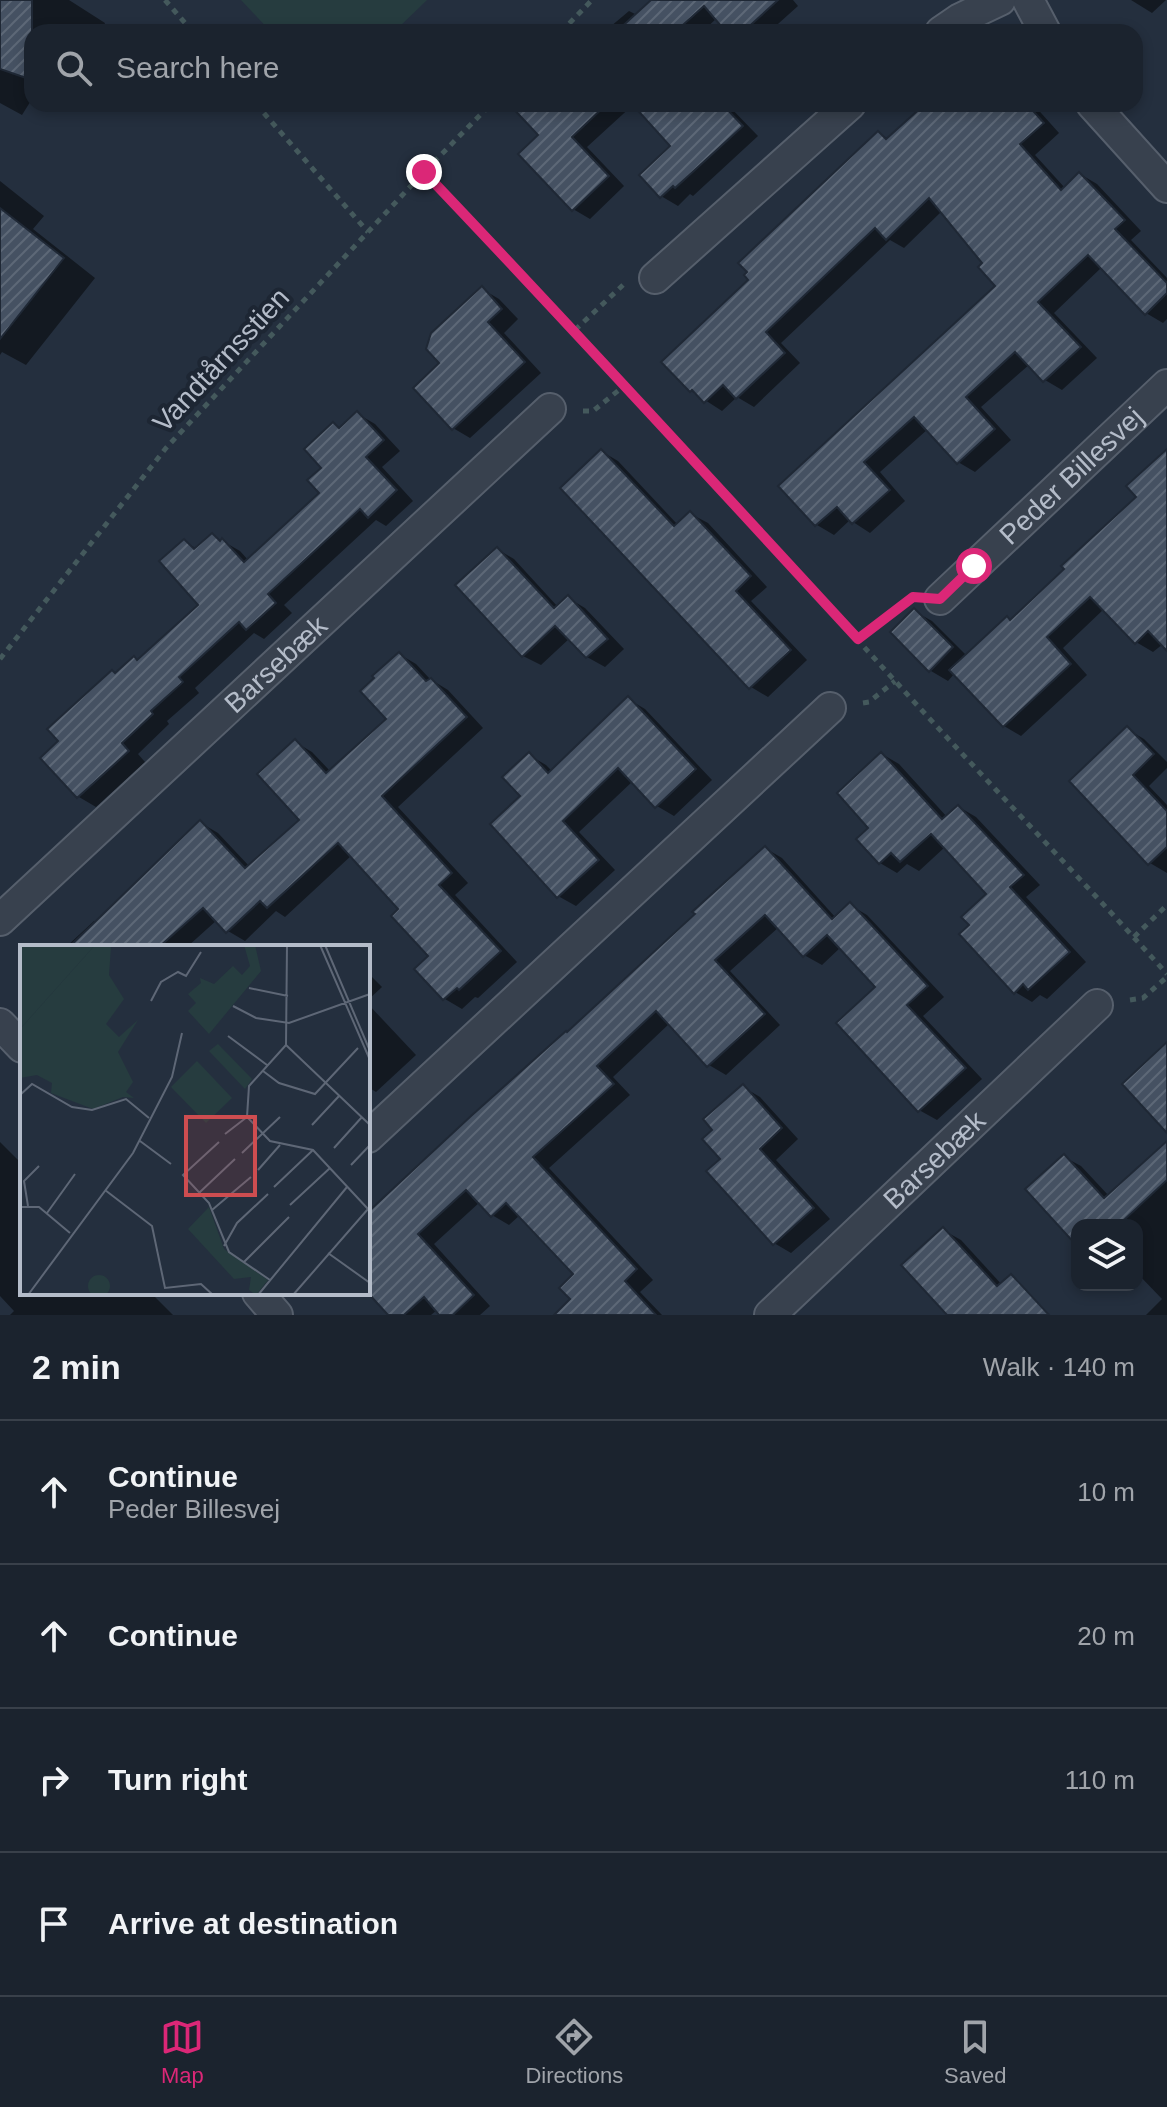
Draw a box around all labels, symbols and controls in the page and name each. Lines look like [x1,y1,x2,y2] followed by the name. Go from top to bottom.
[24,24,1143,112] search box
[52,46,96,90] icon: search
[116,51,279,84] text: Search here
[406,154,442,190] route end
[147,282,295,438] street label: Vandtårnsstien
[993,401,1149,550] street label: Peder Billesvej
[956,548,992,584] route start
[218,609,334,719] street label: Barsebæk
[20,945,370,1295] inset map
[877,1104,992,1215] street label: Barsebæk
[1071,1219,1143,1291] map controls
[1071,1219,1143,1291] button: layers
[32,1348,121,1386] text: 2 min
[983,1352,1135,1382] text: Walk · 140 m
[108,1460,238,1493] text: Continue
[32,1470,76,1514] icon: ahead
[1077,1477,1135,1507] text: 10 m
[108,1494,280,1524] text: Peder Billesvej
[32,1614,76,1658] icon: ahead
[108,1619,238,1652] text: Continue
[1077,1621,1135,1651] text: 20 m
[32,1758,76,1802] icon: right
[108,1763,247,1796] text: Turn right
[1065,1765,1135,1795] text: 110 m
[32,1902,76,1946] icon: arrive
[108,1907,398,1940] text: Arrive at destination
[160,2015,204,2089] tab: Map
[525,2015,623,2089] tab: Directions
[944,2015,1007,2089] tab: Saved

